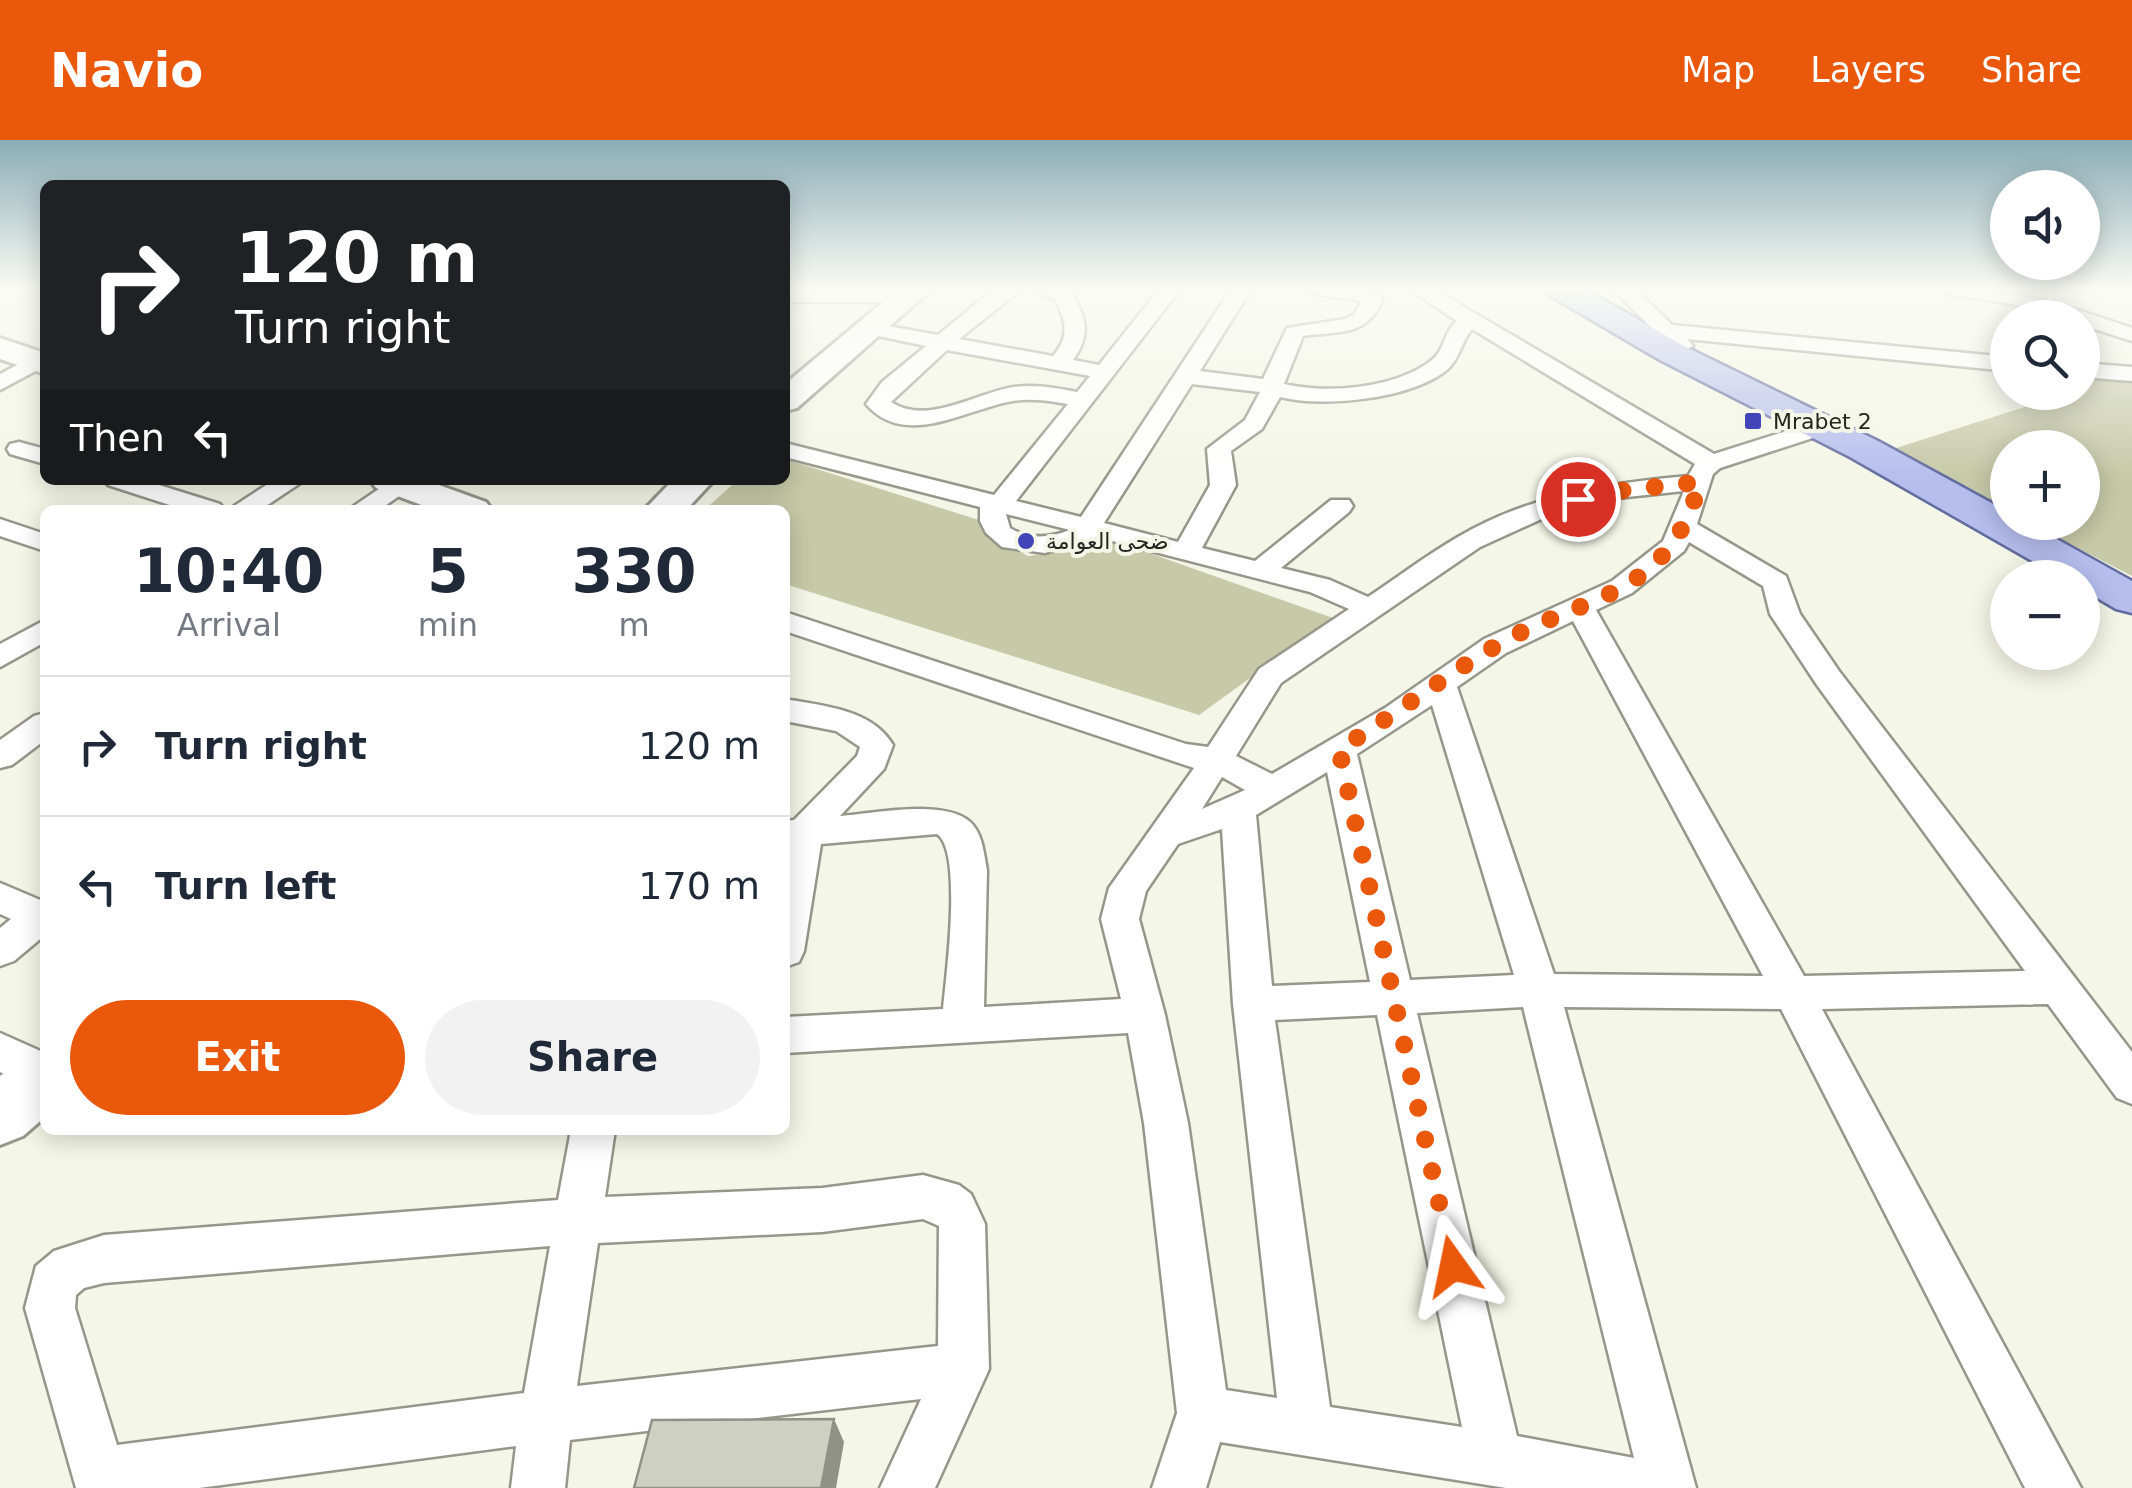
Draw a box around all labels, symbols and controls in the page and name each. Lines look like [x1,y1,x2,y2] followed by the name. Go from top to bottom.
[50,42,203,98] text: Navio
[1681,50,1755,90] text: Map
[1810,50,1926,90] text: Layers
[1981,50,2082,90] text: Share
[1990,170,2100,670] map controls
[1990,170,2100,280] button: sound
[235,217,478,299] text: 120 m
[70,220,200,350] icon: right
[1990,300,2100,410] button: search
[235,301,450,354] text: Turn right
[1773,409,1872,434] place label: Mrabet 2
[185,410,240,465] icon: left
[1742,410,1764,432] marker: Mrabet 2
[70,416,165,460] text: Then
[1990,430,2100,540] button: +
[1536,457,1621,542] pin
[1551,472,1606,527] icon: arrive
[1046,529,1169,554] place label: ضحى العوامة
[1015,530,1037,552] marker: ضحى العوامة
[133,536,324,606] text: 10:40
[427,536,469,606] text: 5
[571,536,697,606] text: 330
[1990,560,2100,670] button: −
[177,606,281,644] text: Arrival
[418,606,478,644] text: min
[618,606,650,644] text: m
[70,719,125,774] icon: right
[155,724,367,768] text: Turn right
[638,724,760,768] text: 120 m
[70,859,125,914] icon: left
[155,864,336,908] text: Turn left
[638,864,760,908] text: 170 m
[70,1000,405,1115] button: Exit
[425,1000,760,1115] button: Share
[1401,1214,1505,1318] position arrow

